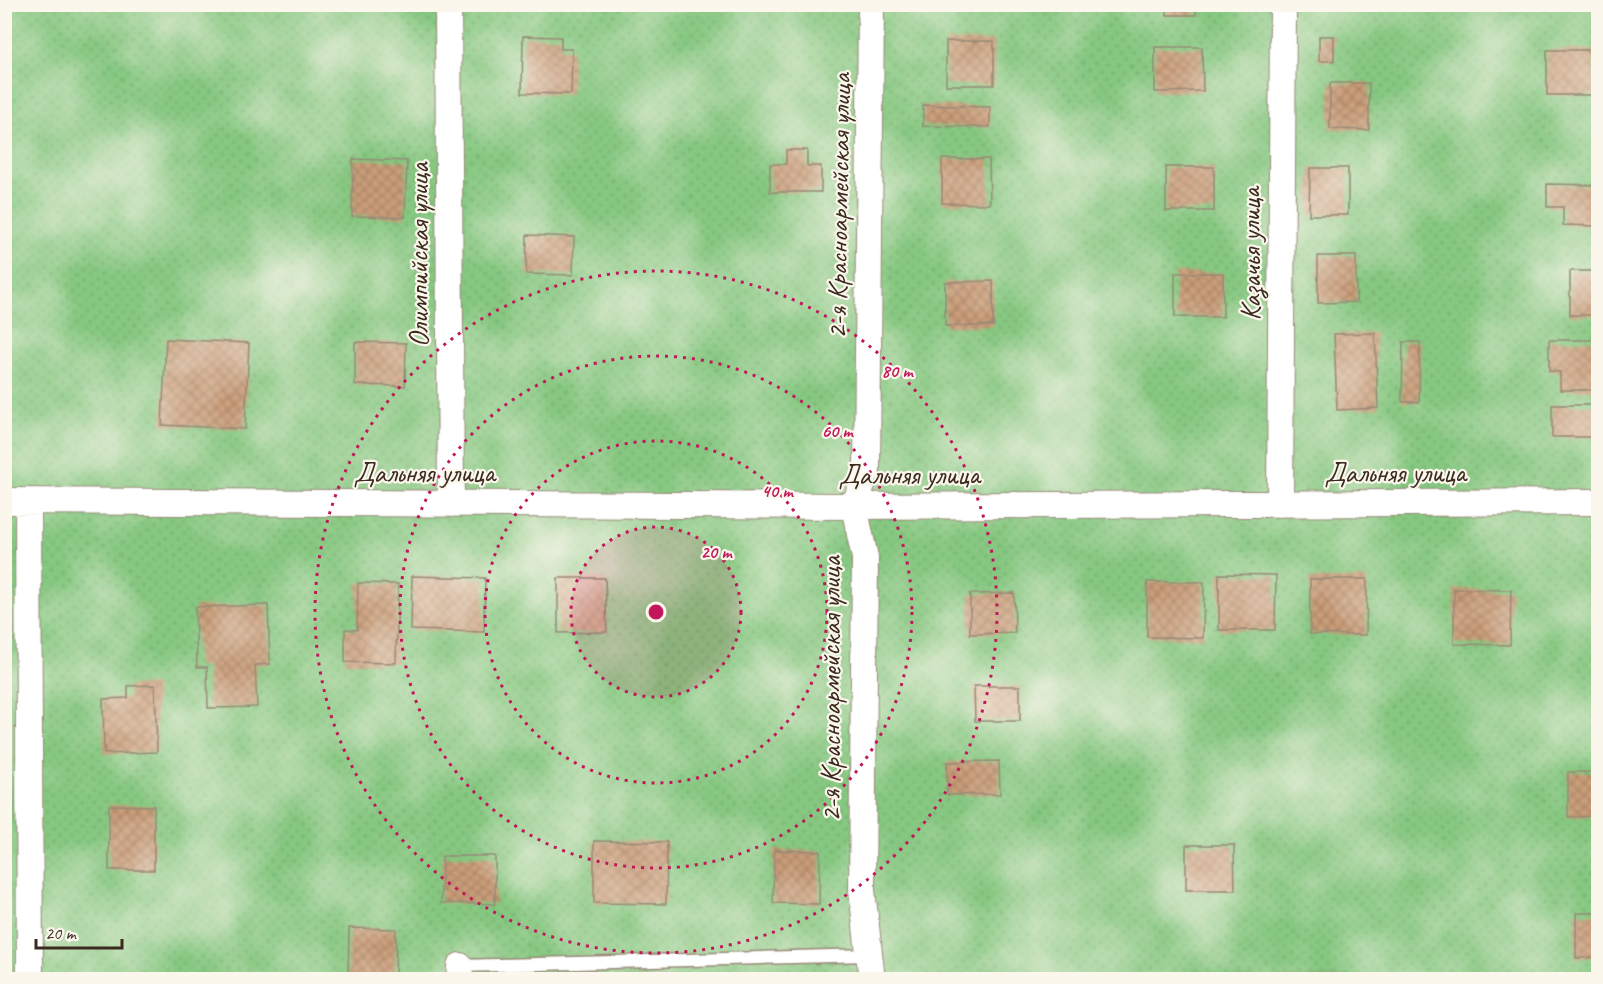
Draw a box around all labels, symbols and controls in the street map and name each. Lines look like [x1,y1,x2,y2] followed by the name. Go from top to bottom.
[819,71,858,339] street label: 2-я Красноармейская улица
[401,161,436,347] street label: Олимпийская улица
[1233,185,1269,320] street label: Казачья улица
[882,360,914,382] text: 80 m
[821,420,854,442] text: 60 m
[353,455,497,490] street label: Дальняя улица
[1324,455,1468,490] street label: Дальняя улица
[838,457,982,492] street label: Дальняя улица
[762,480,794,502] text: 40 m
[701,541,733,563] text: 20 m
[813,554,848,822] street label: 2-я Красноармейская улица
[646,602,666,622] centre of rings
[36,912,122,950] scale bar
[45,922,78,944] text: 20 m

